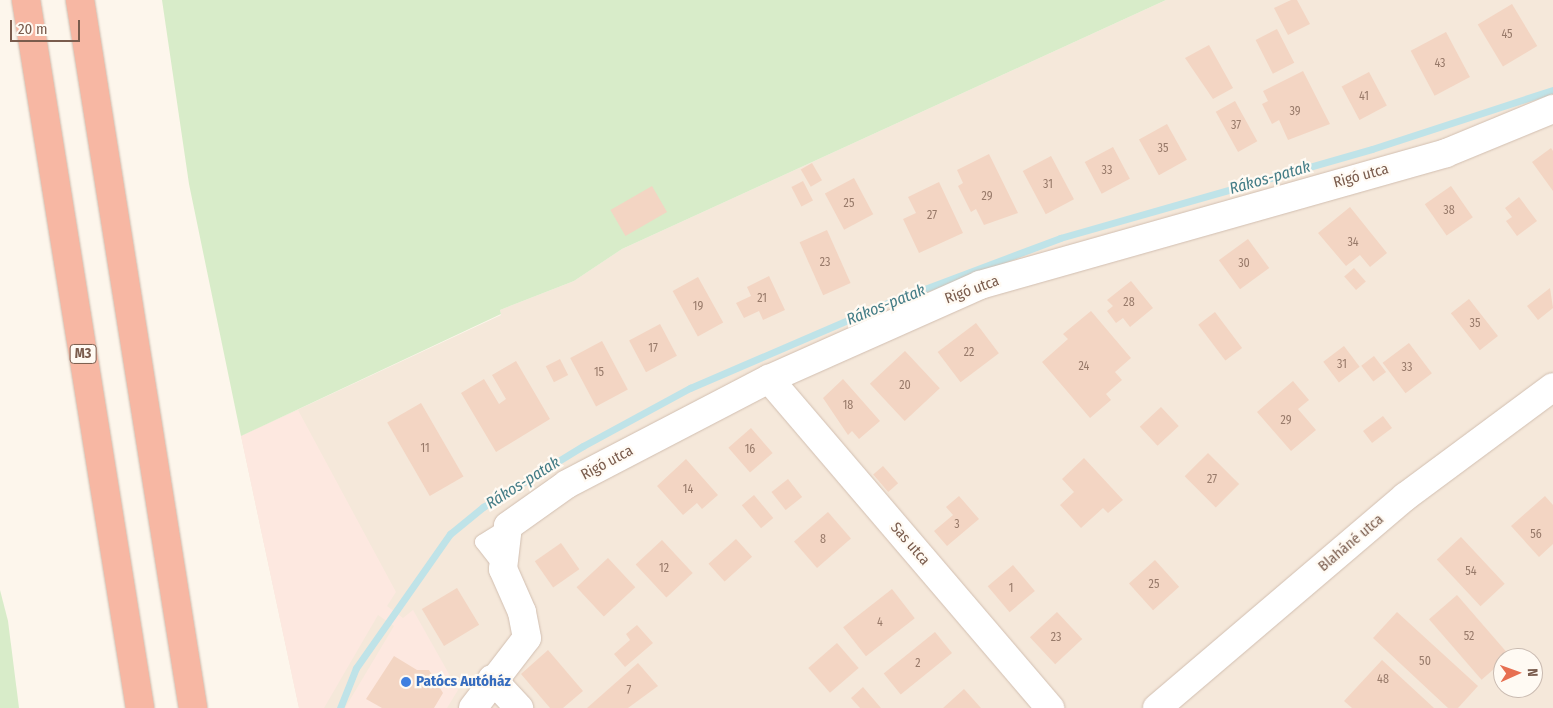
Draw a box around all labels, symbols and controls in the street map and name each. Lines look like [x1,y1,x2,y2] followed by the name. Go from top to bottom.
[12,10,82,42] scale bar
[18,20,48,38] text: 20 m
[1501,28,1513,42] house number: 45
[1434,57,1446,71] house number: 43
[1359,90,1369,104] house number: 41
[1289,105,1301,119] house number: 39
[1231,119,1241,133] house number: 37
[1158,142,1168,156] house number: 35
[1227,157,1313,199] water label: Rákos-patak
[1331,160,1391,192] street label: Rigó utca
[1102,164,1112,178] house number: 33
[1043,178,1053,192] house number: 31
[981,190,993,204] house number: 29
[844,197,854,211] house number: 25
[1443,204,1455,218] house number: 38
[927,209,937,223] house number: 27
[1347,236,1359,250] house number: 34
[820,256,830,270] house number: 23
[1238,257,1250,271] house number: 30
[942,272,1002,308] street label: Rigó utca
[844,280,928,330] water label: Rákos-patak
[757,292,767,306] house number: 21
[1123,296,1135,310] house number: 28
[693,300,703,314] house number: 19
[1470,317,1480,331] house number: 35
[69,342,97,366] road number: M3
[648,342,658,356] house number: 17
[964,346,974,360] house number: 22
[1337,358,1347,372] house number: 31
[1079,360,1089,374] house number: 24
[1402,361,1412,375] house number: 33
[594,366,604,380] house number: 15
[899,379,911,393] house number: 20
[843,399,853,413] house number: 18
[1280,414,1292,428] house number: 29
[420,442,430,456] house number: 11
[578,442,636,484] street label: Rigó utca
[745,443,755,457] house number: 16
[483,453,563,513] water label: Rákos-patak
[1207,473,1217,487] house number: 27
[683,483,693,497] house number: 14
[1315,510,1387,576] street label: Blaháné utca
[954,518,960,532] house number: 3
[887,519,933,569] street label: Sas utca
[1530,528,1542,542] house number: 56
[820,533,826,547] house number: 8
[659,562,669,576] house number: 12
[1465,565,1477,579] house number: 54
[1149,578,1159,592] house number: 25
[1009,582,1013,596] house number: 1
[877,616,883,630] house number: 4
[1464,630,1474,644] house number: 52
[1051,631,1061,645] house number: 23
[1493,648,1543,698] north arrow
[1419,655,1431,669] house number: 50
[915,657,921,671] house number: 2
[1524,668,1541,677] text: N
[416,673,511,691] place label: Patócs Autóház
[1377,673,1389,687] house number: 48
[400,676,412,688] marker: Patócs Autóház
[627,684,631,698] house number: 7

